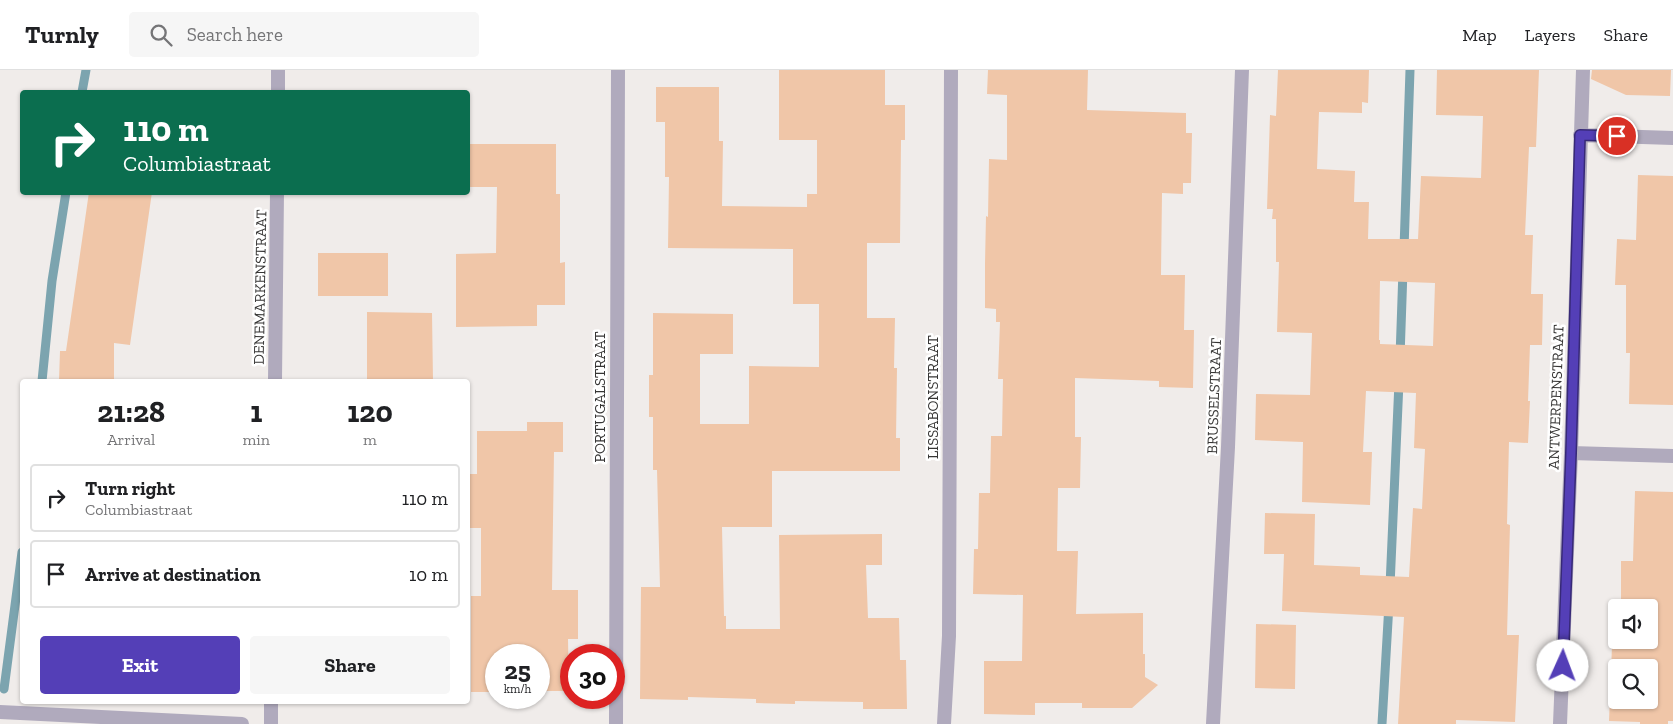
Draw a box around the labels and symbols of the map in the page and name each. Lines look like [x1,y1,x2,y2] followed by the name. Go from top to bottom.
[1596,115,1638,157] pin
[250,209,270,365] street label: DENEMARKENSTRAAT
[1544,324,1568,470] street label: ANTWERPENSTRAAT
[591,331,609,463] street label: PORTUGALSTRAAT
[924,335,942,459] street label: LISSABONSTRAAT
[1203,338,1225,454] street label: BRUSSELSTRAAT
[1536,639,1588,691] position arrow
[560,644,625,709] speed limit sign: 30

